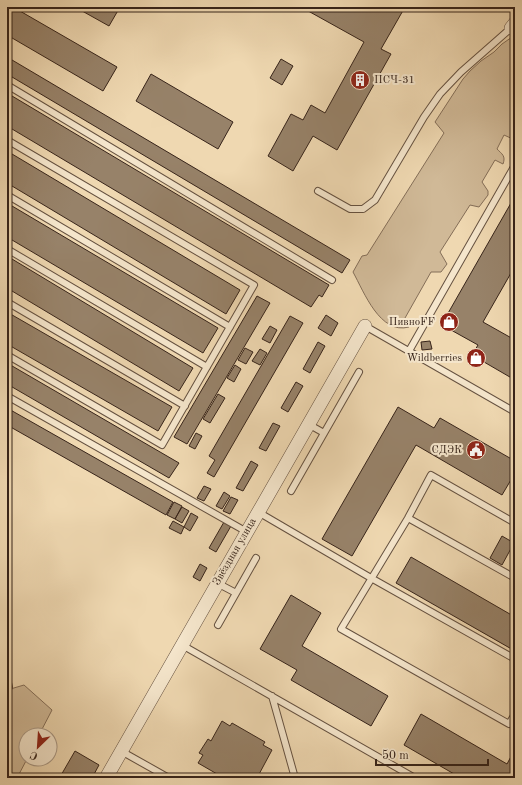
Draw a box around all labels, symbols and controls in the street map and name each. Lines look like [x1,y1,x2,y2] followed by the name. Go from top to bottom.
[349,69,371,91] building icon: ПСЧ-31
[374,75,415,86] place label: ПСЧ-31
[438,311,460,333] shop icon: ПивноFF
[389,317,435,328] place label: ПивноFF
[465,347,487,369] shop icon: Wildberries
[407,353,462,364] place label: Wildberries
[465,439,487,461] public building icon: СДЭК
[431,445,462,456] place label: СДЭК
[211,516,259,588] street label: Звёздная улица
[18,727,58,767] north arrow
[376,741,488,767] scale bar
[29,748,40,761] text: С
[382,749,409,762] text: 50 m

